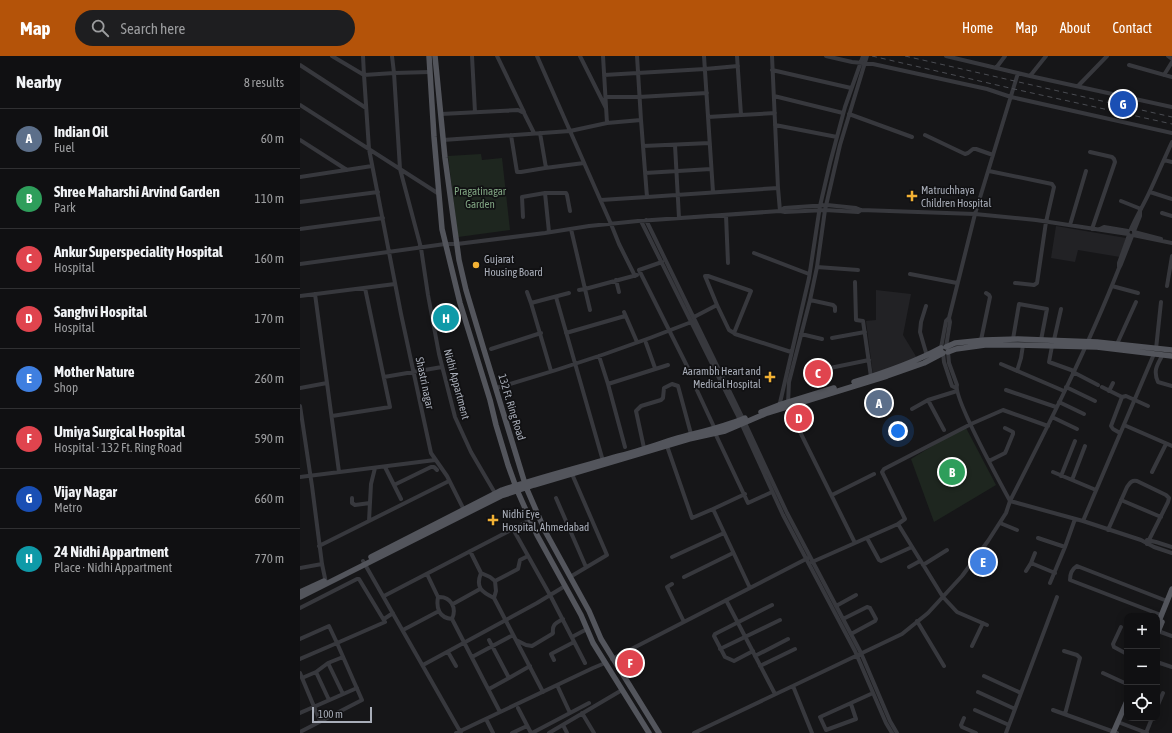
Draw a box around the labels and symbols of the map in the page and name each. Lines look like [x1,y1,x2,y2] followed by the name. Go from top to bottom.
[1110,89,1136,119] pin: G
[921,184,991,209] place label: Matruchhaya Children Hospital
[454,185,507,210] park label: Pragatinagar Garden
[906,190,918,202] marker: Matruchhaya Children Hospital
[484,253,543,278] place label: Gujarat Housing Board
[471,260,481,270] marker: Gujarat Housing Board
[433,303,459,333] pin: H
[442,348,472,420] street label: Nidhi Appartment
[414,356,437,411] street label: Shastri nagar
[805,358,831,388] pin: C
[682,365,761,390] place label: Aarambh Heart and Medical Hospital
[764,371,776,383] marker: Aarambh Heart and Medical Hospital
[496,372,528,442] street label: 132 Ft. Ring Road
[866,388,892,418] pin: A
[786,403,812,433] pin: D
[888,421,908,441] your location
[939,457,965,487] pin: B
[502,508,589,533] place label: Nidhi Eye Hospital, Ahmedabad
[487,514,499,526] marker: Nidhi Eye Hospital, Ahmedabad
[970,547,996,577] pin: E
[617,648,643,678] pin: F
[312,705,372,724] scale bar

